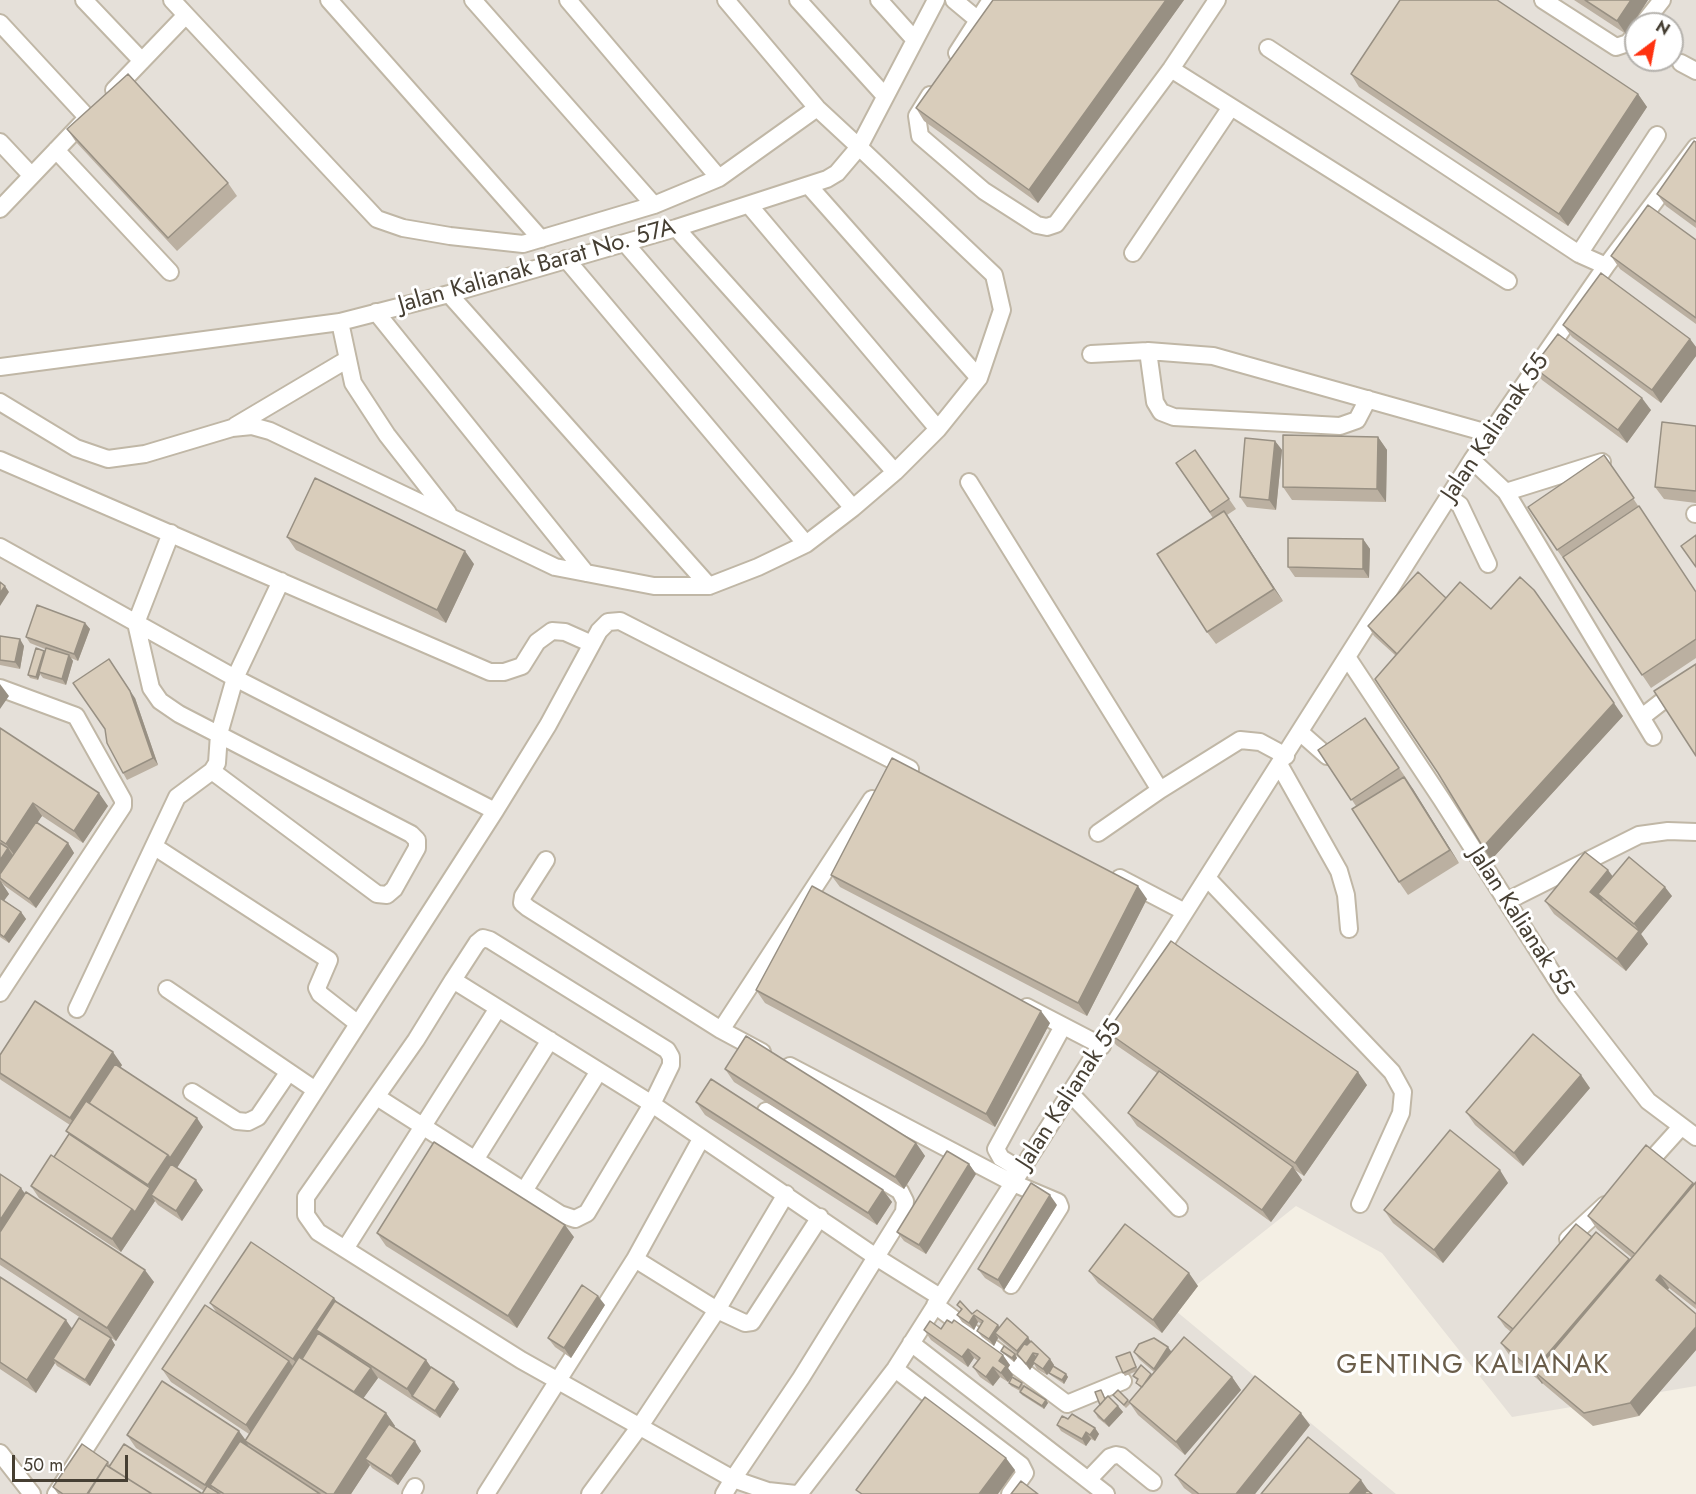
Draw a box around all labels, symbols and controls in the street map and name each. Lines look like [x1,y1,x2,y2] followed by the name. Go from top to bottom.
[1624,12,1684,72] north arrow
[1651,15,1674,41] text: N
[395,214,679,320] street label: Jalan Kalianak Barat No. 57A
[1436,349,1556,507] street label: Jalan Kalianak 55
[1461,842,1579,1002] street label: Jalan Kalianak 55
[1011,1015,1129,1175] street label: Jalan Kalianak 55
[1336,1350,1610,1382] district label: GENTING KALIANAK
[15,1443,130,1481] scale bar
[23,1452,63,1478] text: 50 m

